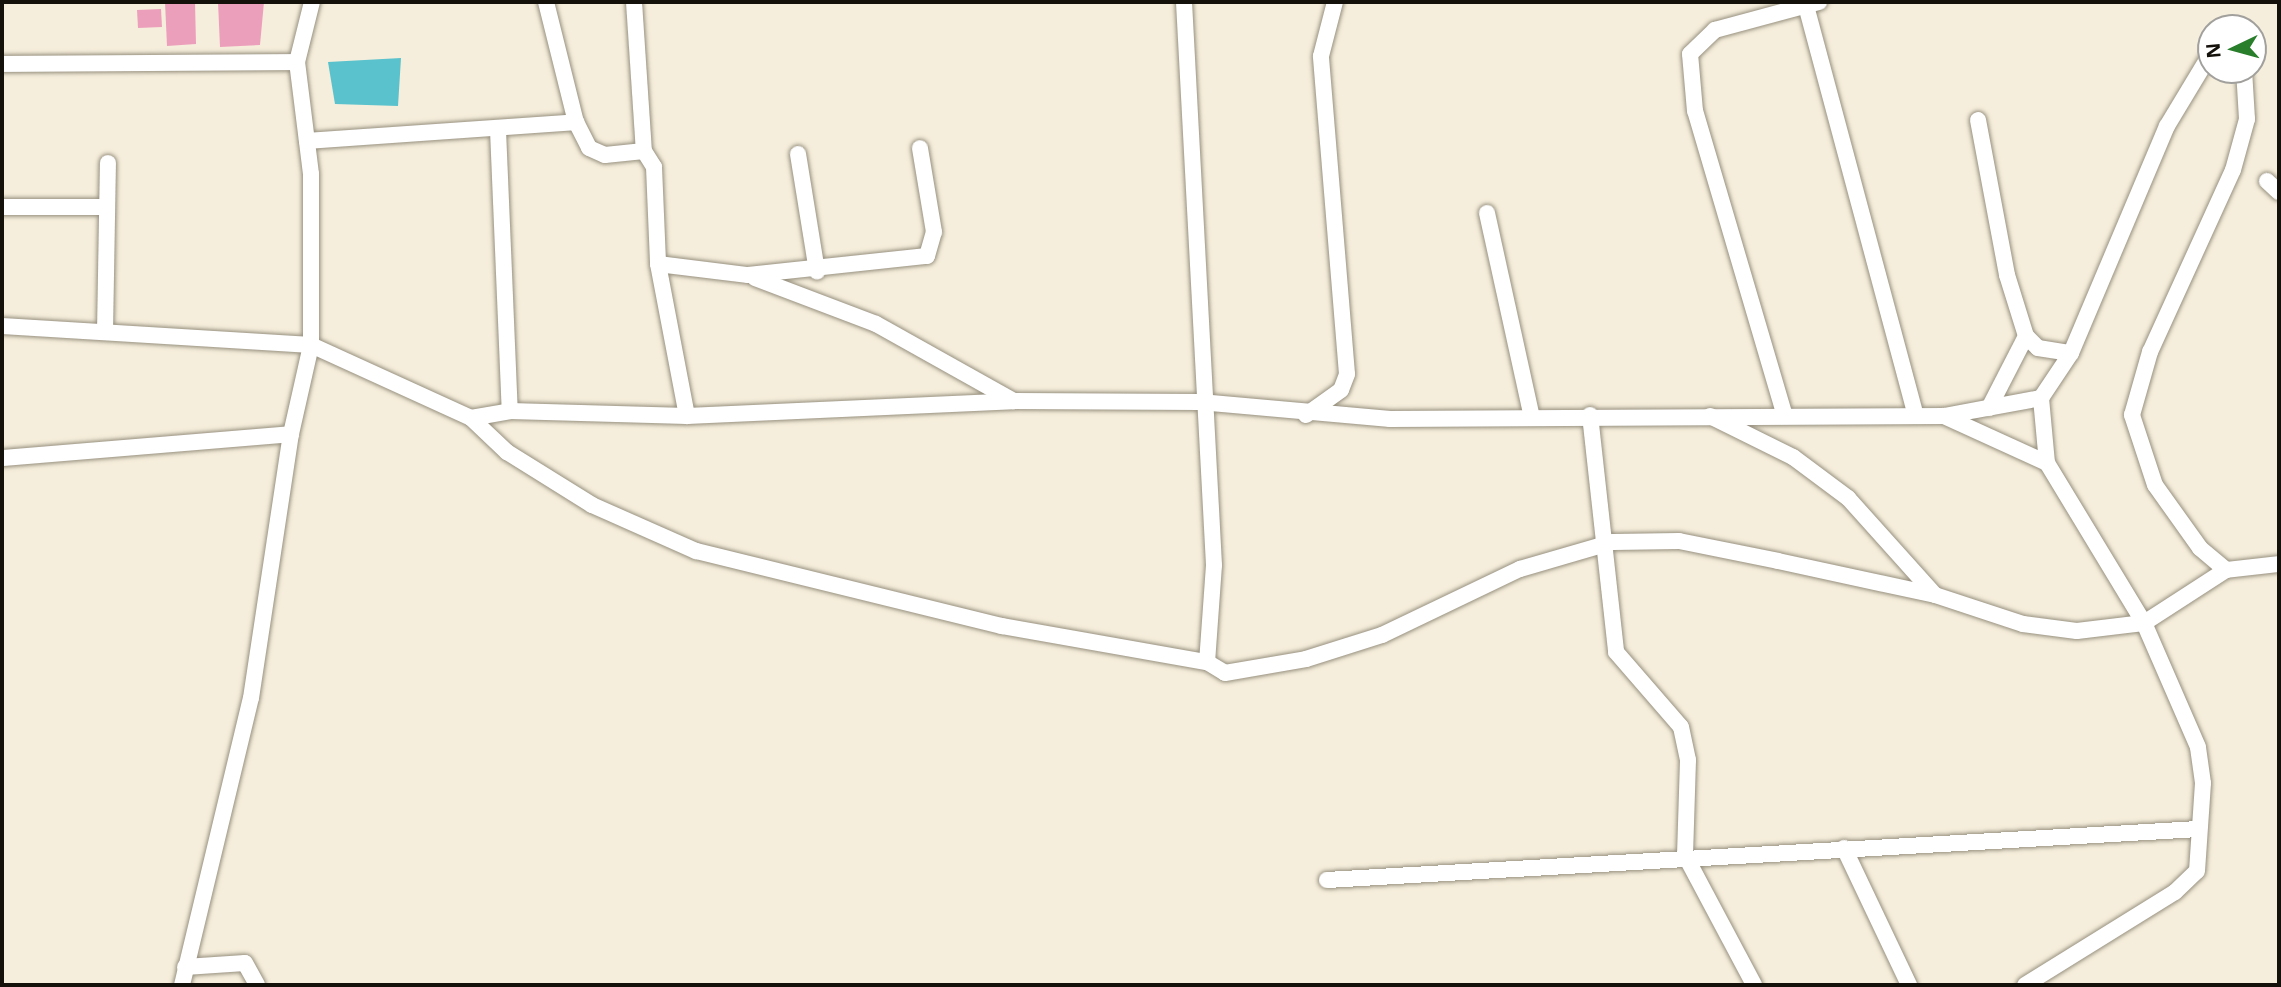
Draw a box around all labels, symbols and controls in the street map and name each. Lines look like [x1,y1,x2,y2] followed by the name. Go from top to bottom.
[2197,14,2267,84] north arrow
[2199,42,2227,59] text: N

